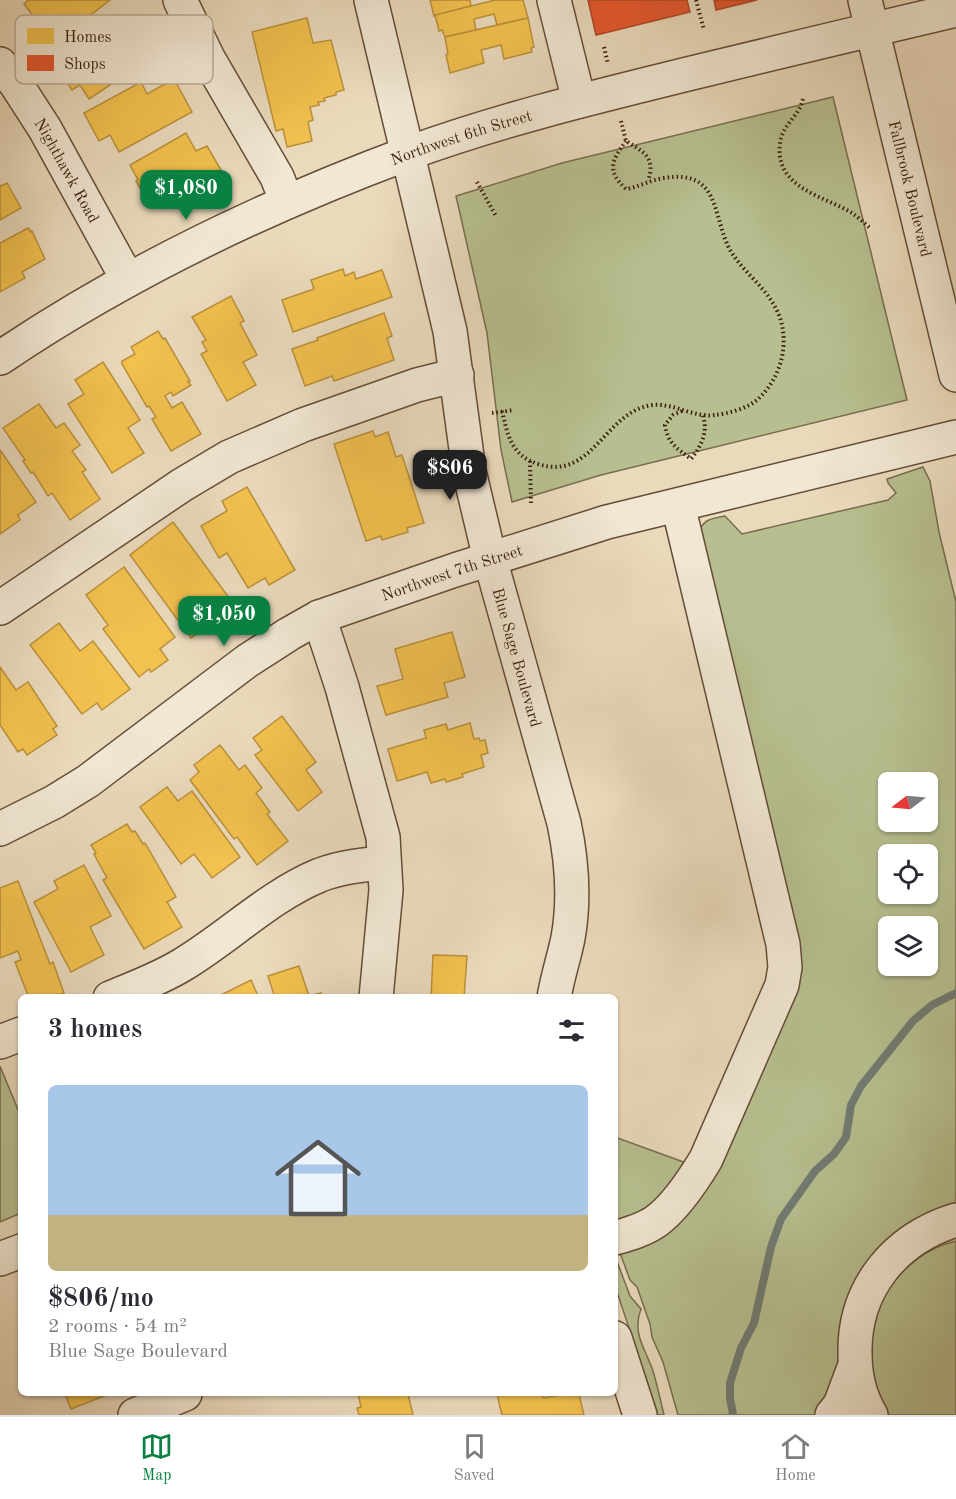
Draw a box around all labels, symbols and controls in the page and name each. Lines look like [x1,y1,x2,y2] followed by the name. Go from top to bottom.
[15,15,213,84] legend
[64,30,112,46] text: Homes
[64,57,106,73] text: Shops
[389,108,534,169] street label: Northwest 6th Street
[30,116,101,226] street label: Nighthawk Road
[885,119,933,259] street label: Fallbrook Boulevard
[137,170,235,221] pin: $1,080
[154,179,218,199] text: $1,080
[414,450,486,501] pin: $806
[427,459,473,479] text: $806
[380,543,525,605] street label: Northwest 7th Street
[488,586,543,729] street label: Blue Sage Boulevard
[175,596,273,647] pin: $1,050
[192,605,256,625] text: $1,050
[878,772,938,832] north arrow
[878,772,938,976] map controls
[878,844,938,904] button: locate
[878,916,938,976] button: layers
[555,1014,588,1047] icon: filters
[48,1017,142,1043] text: 3 homes
[264,1124,372,1232] icon: home
[48,1286,154,1312] text: $806/mo
[48,1317,187,1337] text: 2 rooms · 54 m²
[48,1342,228,1362] text: Blue Sage Boulevard
[140,1430,173,1486] tab: Map
[454,1430,495,1486] tab: Saved
[775,1430,816,1486] tab: Home

